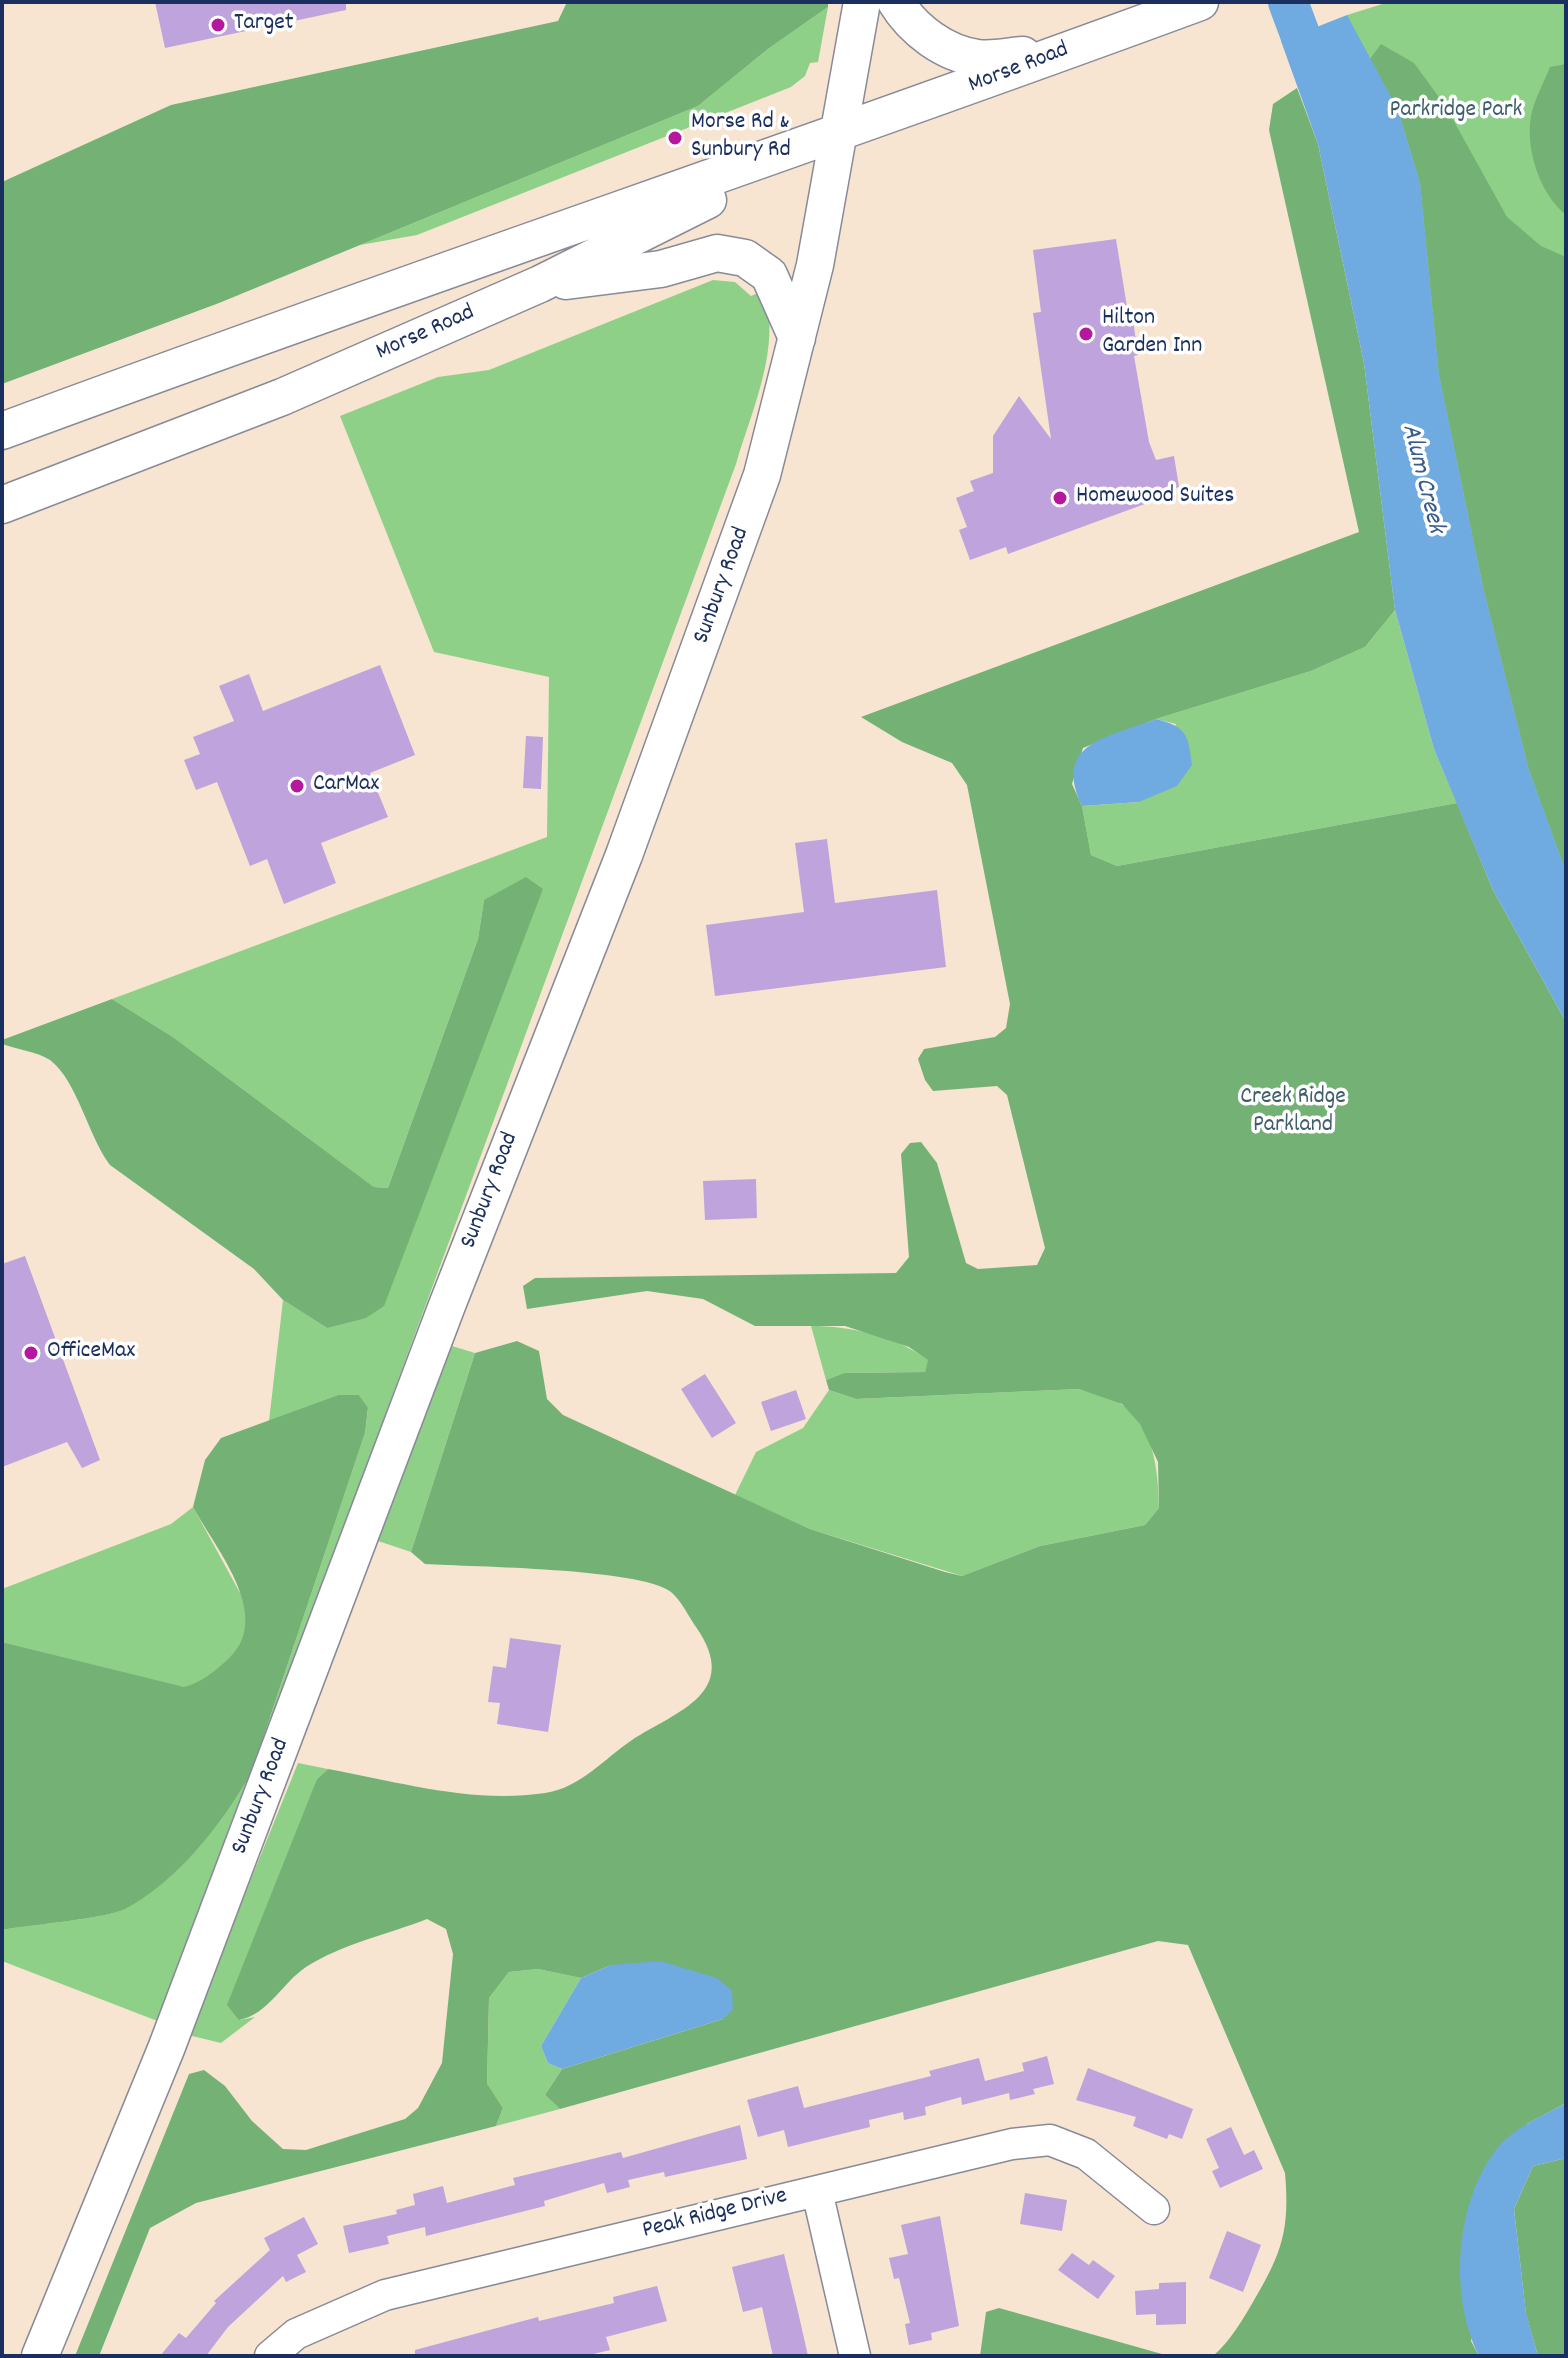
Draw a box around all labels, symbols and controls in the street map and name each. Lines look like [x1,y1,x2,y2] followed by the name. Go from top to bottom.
[234,11,294,39] place label: Target
[209,16,227,34] marker: Target
[965,37,1073,101] street label: Morse Road
[1390,98,1522,126] park label: Parkridge Park
[691,110,791,166] place label: Morse Rd & Sunbury Rd
[666,129,684,147] marker: Morse Rd & Sunbury Rd
[372,300,480,368] street label: Morse Road
[1102,306,1202,362] place label: Hilton Garden Inn
[1077,325,1095,343] marker: Hilton Garden Inn
[1392,421,1450,537] water label: Alum Creek
[1076,484,1234,512] place label: Homewood Suites
[1051,489,1069,507] marker: Homewood Suites
[689,524,757,648] street label: Sunbury Road
[313,772,379,800] place label: CarMax
[288,777,306,795] marker: CarMax
[1240,1085,1346,1141] park label: Creek Ridge Parkland
[456,1129,526,1253] street label: Sunbury Road
[47,1339,135,1367] place label: OfficeMax
[22,1344,40,1362] marker: OfficeMax
[227,1735,297,1859] street label: Sunbury Road
[640,2183,790,2247] street label: Peak Ridge Drive

